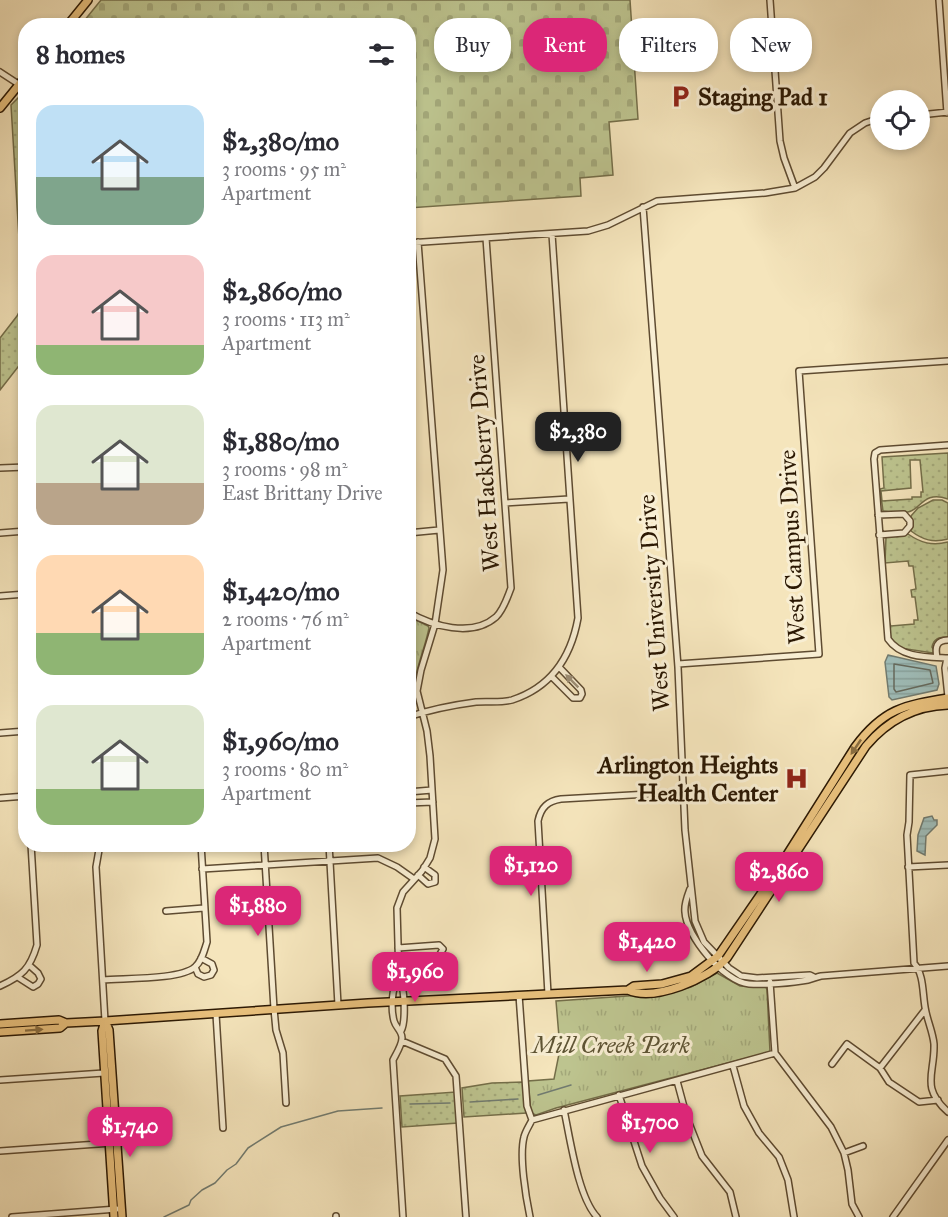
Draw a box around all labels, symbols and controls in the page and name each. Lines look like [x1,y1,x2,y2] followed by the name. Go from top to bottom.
[434,18,511,72] chip: Buy
[523,18,607,72] chip: Rent
[619,18,718,72] chip: Filters
[730,18,812,72] chip: New
[36,38,125,70] text: 8 homes
[365,38,398,71] icon: filters
[698,82,828,112] place label: Staging Pad 1
[667,84,693,110] parking icon: Staging Pad 1
[870,90,930,150] map controls
[870,90,930,150] button: locate
[222,125,339,157] text: $2,380/mo
[84,129,156,201] icon: home
[222,157,346,181] text: 3 rooms · 95 m²
[222,181,311,205] text: Apartment
[222,275,342,307] text: $2,860/mo
[84,279,156,351] icon: home
[222,307,350,331] text: 3 rooms · 113 m²
[222,331,311,355] text: Apartment
[461,353,507,573] street label: West Hackberry Drive
[529,412,627,463] pin: $2,380
[549,419,607,443] text: $2,380
[222,425,339,457] text: $1,880/mo
[84,429,156,501] icon: home
[772,449,812,645] street label: West Campus Drive
[222,457,347,481] text: 3 rooms · 98 m²
[222,481,383,505] text: East Brittany Drive
[631,493,677,713] street label: West University Drive
[222,575,340,607] text: $1,420/mo
[84,579,156,651] icon: home
[222,607,349,631] text: 2 rooms · 76 m²
[222,631,311,655] text: Apartment
[566,674,580,688] one-way arrow
[222,725,339,757] text: $1,960/mo
[84,729,156,801] icon: home
[850,739,862,755] one-way arrow
[596,750,779,808] place label: Arlington Heights Health Center
[222,757,348,781] text: 3 rooms · 80 m²
[783,766,809,792] hospital icon: Arlington Heights Health Center
[222,781,311,805] text: Apartment
[482,846,580,897] pin: $1,120
[730,852,828,903] pin: $2,860
[504,853,558,877] text: $1,120
[749,859,809,883] text: $2,860
[209,886,307,937] pin: $1,880
[229,893,287,917] text: $1,880
[598,922,696,973] pin: $1,420
[618,929,676,953] text: $1,420
[366,952,464,1003] pin: $1,960
[386,959,444,983] text: $1,960
[24,1025,43,1034] one-way arrow
[530,1030,690,1060] park label: Mill Creek Park
[601,1103,699,1154] pin: $1,700
[81,1107,179,1158] pin: $1,740
[621,1110,679,1134] text: $1,700
[102,1114,158,1138] text: $1,740

